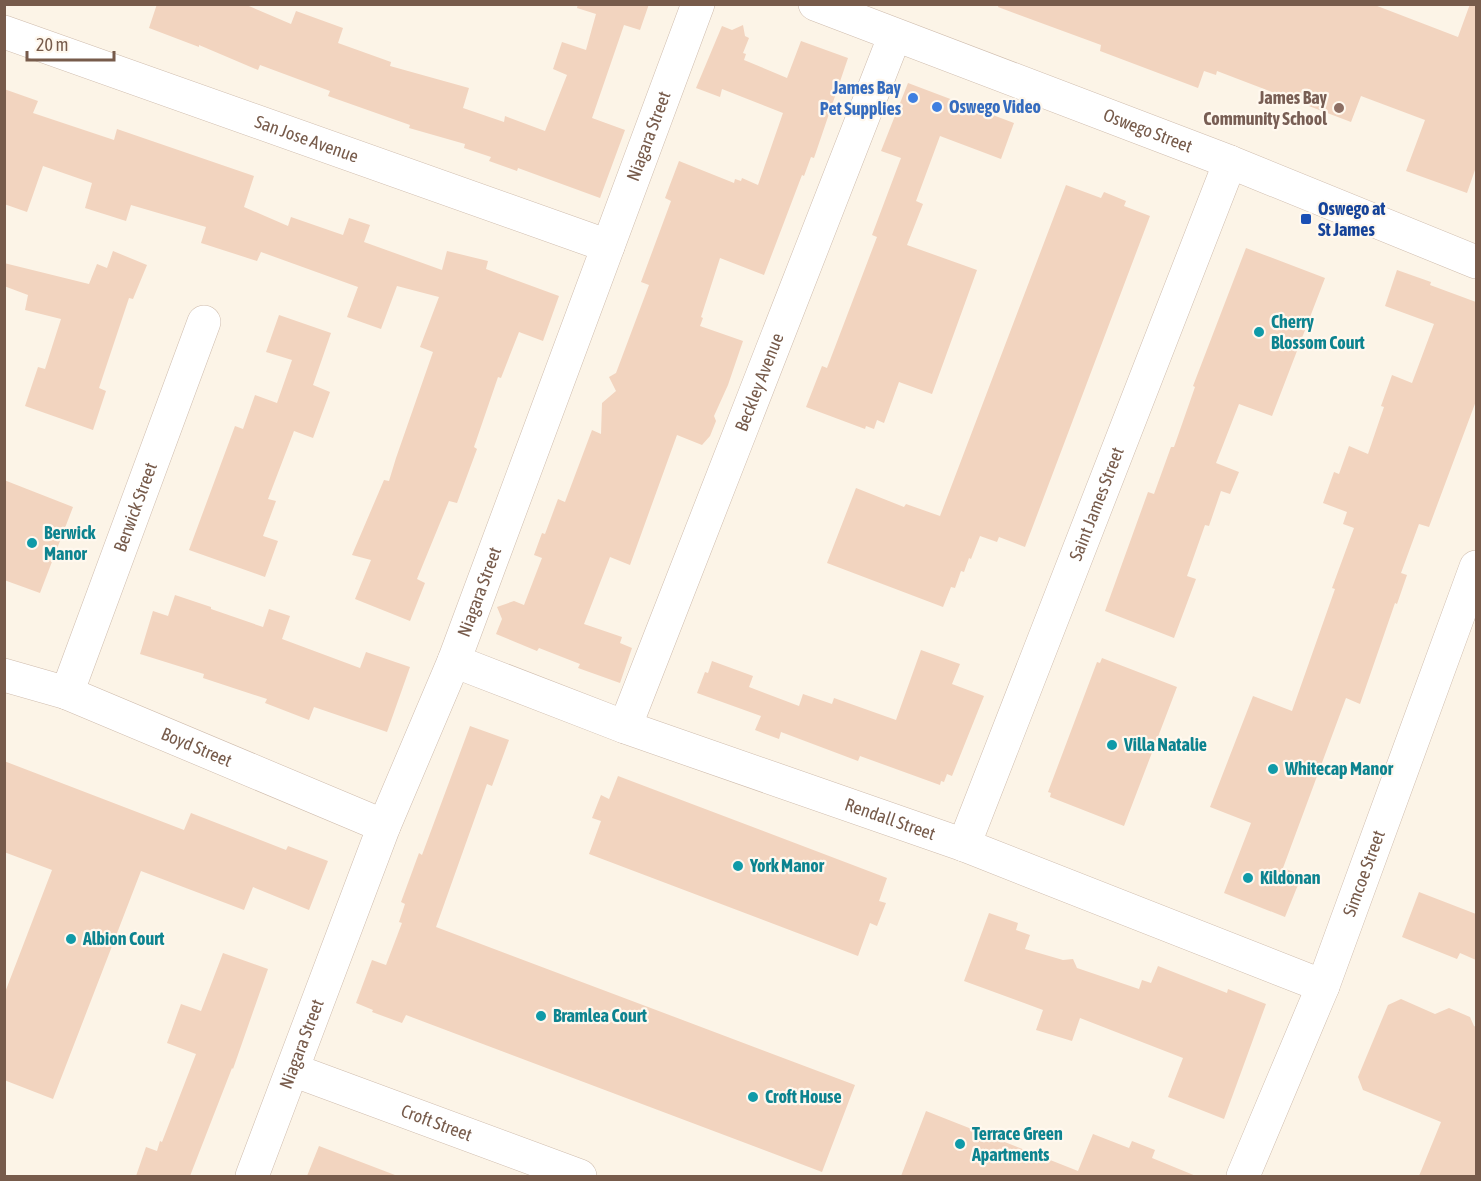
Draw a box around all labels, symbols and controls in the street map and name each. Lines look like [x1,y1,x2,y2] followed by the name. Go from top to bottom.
[27,24,114,62] scale bar
[36,34,68,55] text: 20 m
[820,77,902,119] place label: James Bay Pet Supplies
[1203,87,1328,129] place label: James Bay Community School
[622,88,675,184] street label: Niagara Street
[906,91,920,105] marker: James Bay Pet Supplies
[949,96,1041,117] place label: Oswego Video
[930,100,944,114] marker: Oswego Video
[1332,101,1346,115] marker: James Bay Community School
[1100,104,1195,157] street label: Oswego Street
[252,111,361,167] street label: San Jose Avenue
[1318,198,1386,240] place label: Oswego at St James
[1299,212,1313,226] marker: Oswego at St James
[1271,311,1366,353] place label: Cherry Blossom Court
[1252,325,1266,339] marker: Cherry Blossom Court
[730,330,788,434] street label: Beckley Avenue
[1065,444,1128,564] street label: Saint James Street
[109,460,161,555] street label: Berwick Street
[44,522,97,564] place label: Berwick Manor
[25,536,39,550] marker: Berwick Manor
[453,544,505,640] street label: Niagara Street
[158,723,235,771] street label: Boyd Street
[1123,734,1207,755] place label: Villa Natalie
[1105,738,1119,752] marker: Villa Natalie
[1284,758,1394,779] place label: Whitecap Manor
[1266,762,1280,776] marker: Whitecap Manor
[842,793,938,844] street label: Rendall Street
[1338,827,1389,919] street label: Simcoe Street
[749,855,825,876] place label: York Manor
[731,859,745,873] marker: York Manor
[1260,867,1321,888] place label: Kildonan
[1241,871,1255,885] marker: Kildonan
[82,928,165,949] place label: Albion Court
[64,932,78,946] marker: Albion Court
[275,996,328,1092] street label: Niagara Street
[553,1005,648,1026] place label: Bramlea Court
[534,1009,548,1023] marker: Bramlea Court
[765,1086,842,1107] place label: Croft House
[746,1090,760,1104] marker: Croft House
[398,1100,475,1145] street label: Croft Street
[971,1123,1063,1165] place label: Terrace Green Apartments
[953,1137,967,1151] marker: Terrace Green Apartments

